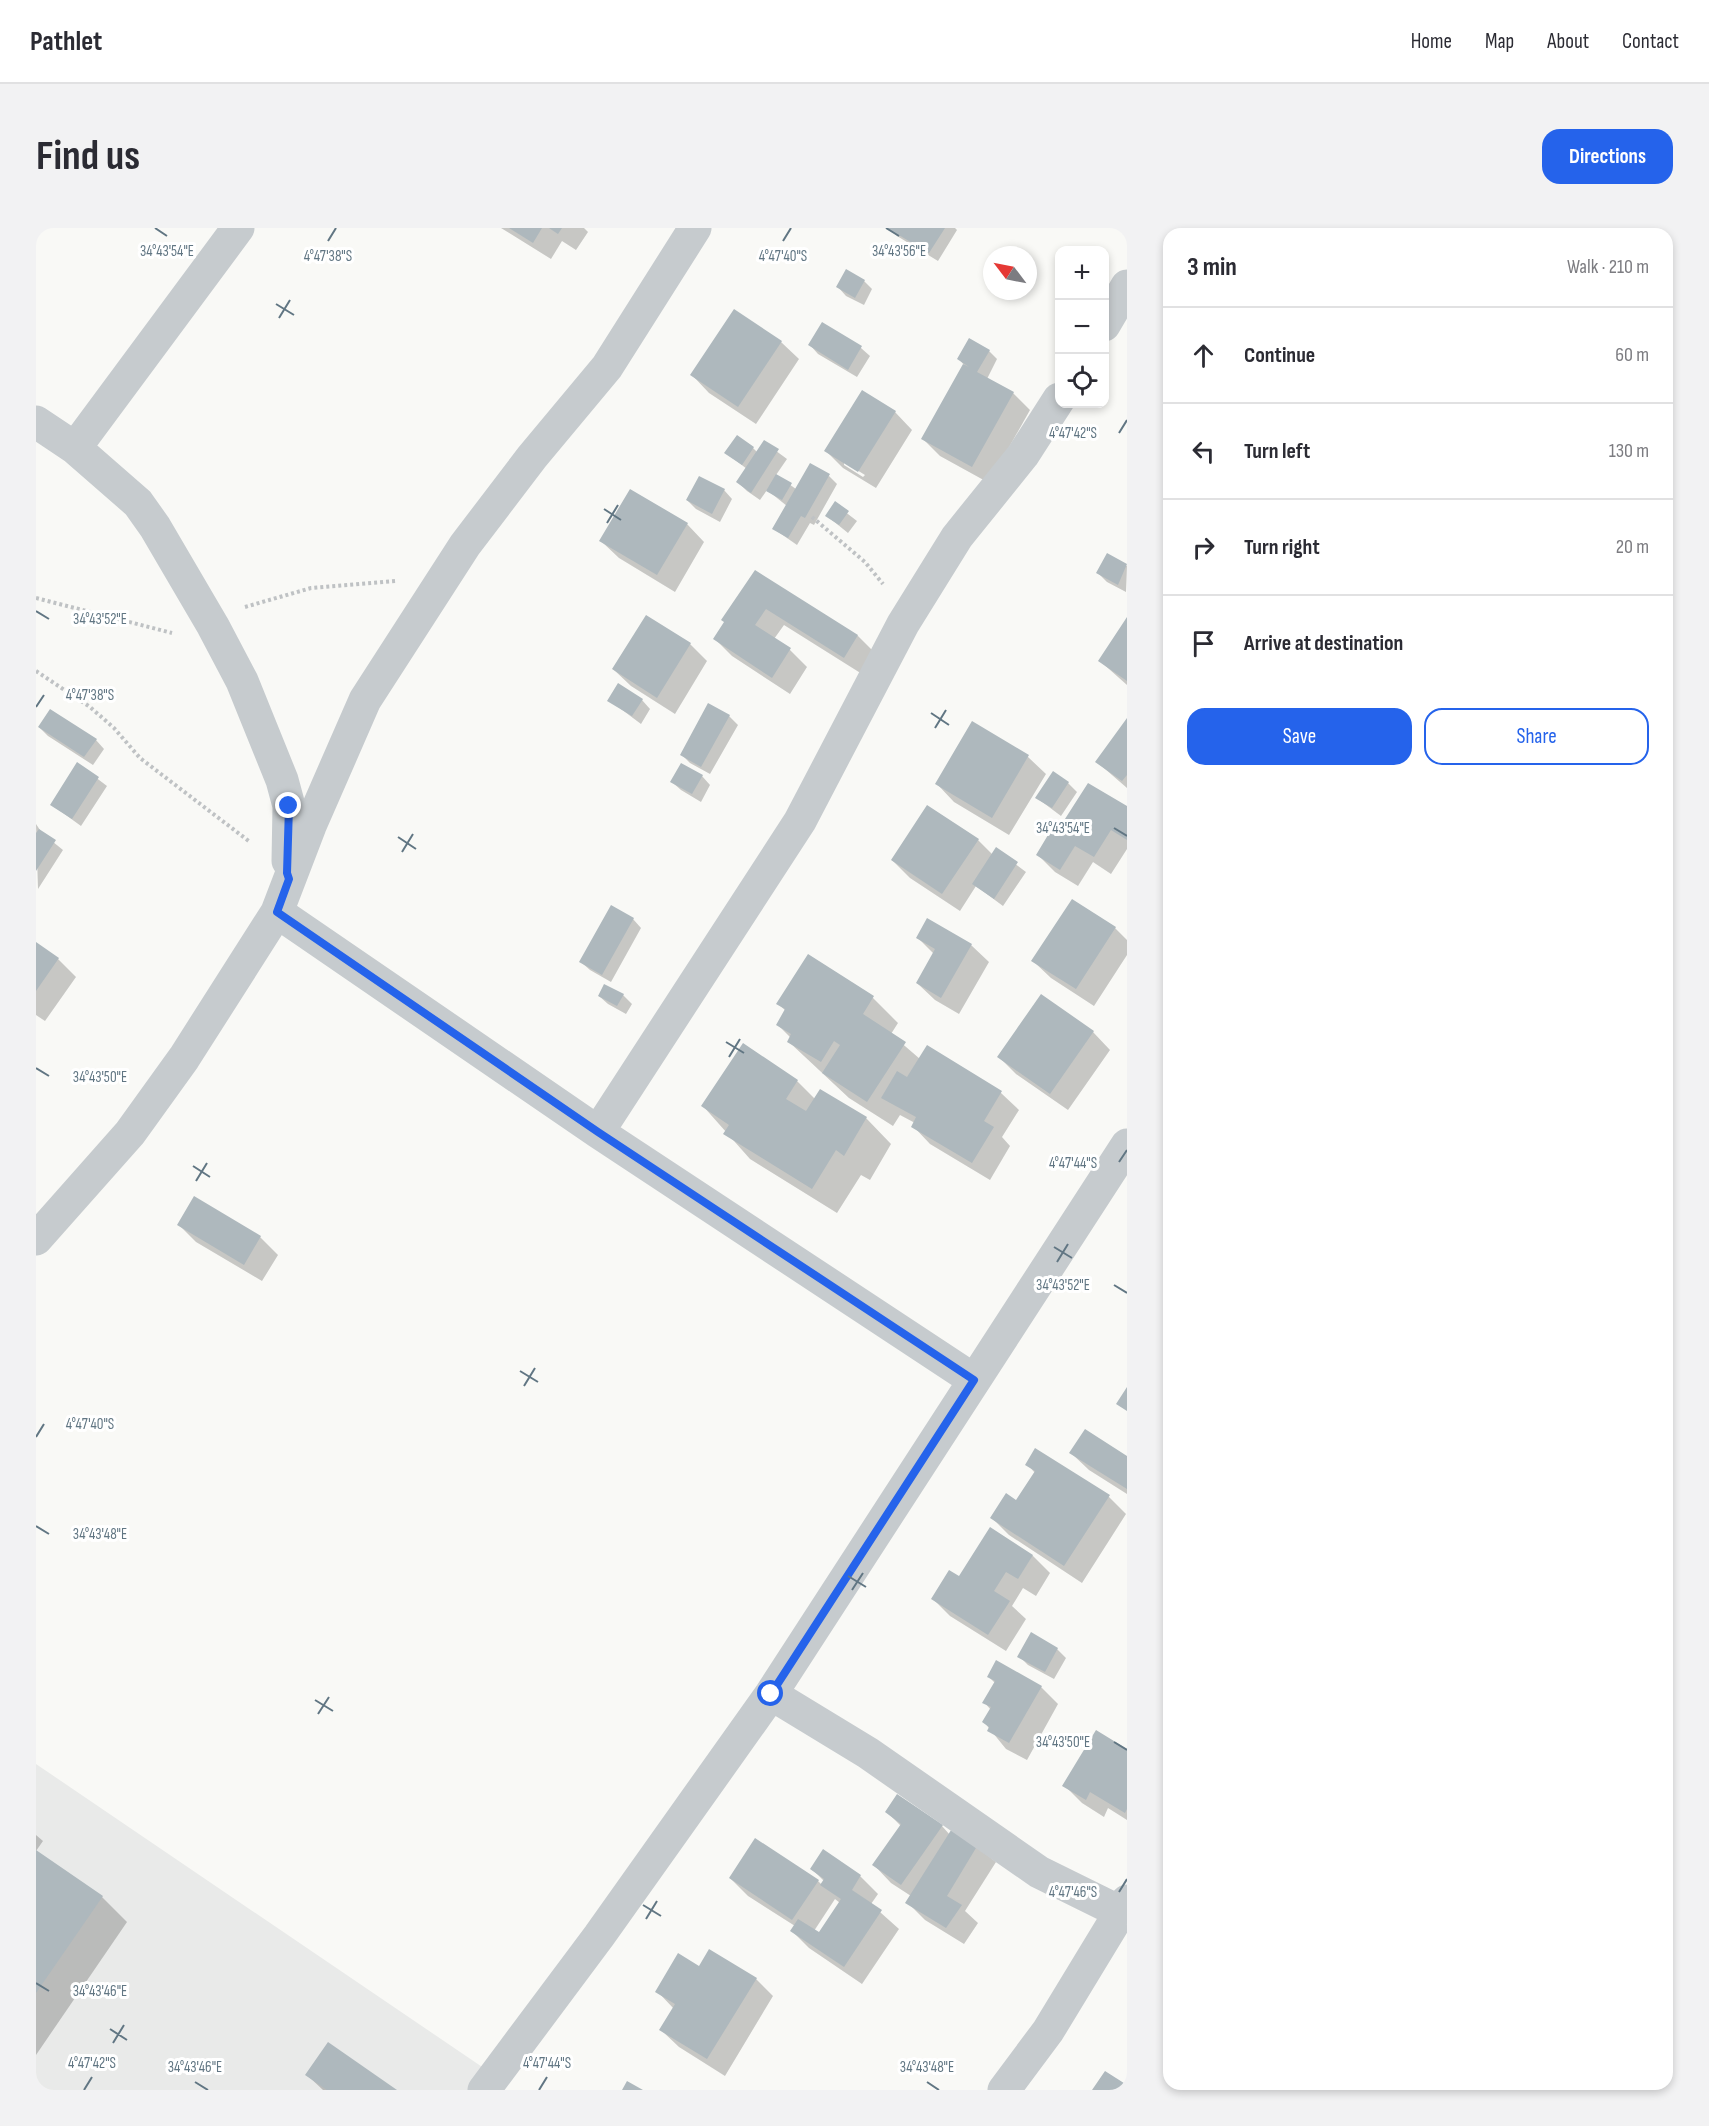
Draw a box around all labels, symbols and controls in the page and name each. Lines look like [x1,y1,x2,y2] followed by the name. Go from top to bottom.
[30,25,102,58] text: Pathlet
[1411,29,1452,54] text: Home
[1485,29,1514,54] text: Map
[1547,29,1589,54] text: About
[1622,29,1679,54] text: Contact
[1542,129,1673,184] button: Directions
[36,131,140,182] text: Find us
[140,242,194,261] text: 34°43'54"E
[872,242,926,261] text: 34°43'56"E
[983,246,1037,300] north arrow
[1055,246,1109,408] map controls
[1055,246,1109,300] button: +
[304,247,352,266] text: 4°47'38"S
[759,247,807,266] text: 4°47'40"S
[1187,252,1237,283] text: 3 min
[1567,255,1649,279] text: Walk · 210 m
[1055,300,1109,354] button: −
[1187,339,1220,372] icon: ahead
[1244,342,1315,369] text: Continue
[1615,343,1649,367] text: 60 m
[1055,354,1109,408] button: locate
[1049,424,1097,443] text: 4°47'42"S
[1187,435,1220,468] icon: left
[1244,438,1310,465] text: Turn left
[1609,439,1649,463] text: 130 m
[1187,531,1220,564] icon: right
[1244,534,1320,561] text: Turn right
[1616,535,1649,559] text: 20 m
[73,610,127,629] text: 34°43'52"E
[1187,627,1220,660] icon: arrive
[1244,630,1403,657] text: Arrive at destination
[66,686,114,705] text: 4°47'38"S
[1187,708,1412,765] button: Save
[1424,708,1649,765] button: Share
[275,792,301,818] route end
[1036,819,1090,838] text: 34°43'54"E
[73,1068,127,1087] text: 34°43'50"E
[1049,1154,1097,1173] text: 4°47'44"S
[1036,1276,1090,1295] text: 34°43'52"E
[66,1415,114,1434] text: 4°47'40"S
[73,1525,127,1544] text: 34°43'48"E
[757,1680,783,1706] route start
[1036,1733,1090,1752] text: 34°43'50"E
[1049,1883,1097,1902] text: 4°47'46"S
[73,1982,127,2001] text: 34°43'46"E
[68,2054,116,2073] text: 4°47'42"S
[523,2054,571,2073] text: 4°47'44"S
[168,2058,222,2077] text: 34°43'46"E
[900,2058,954,2077] text: 34°43'48"E

